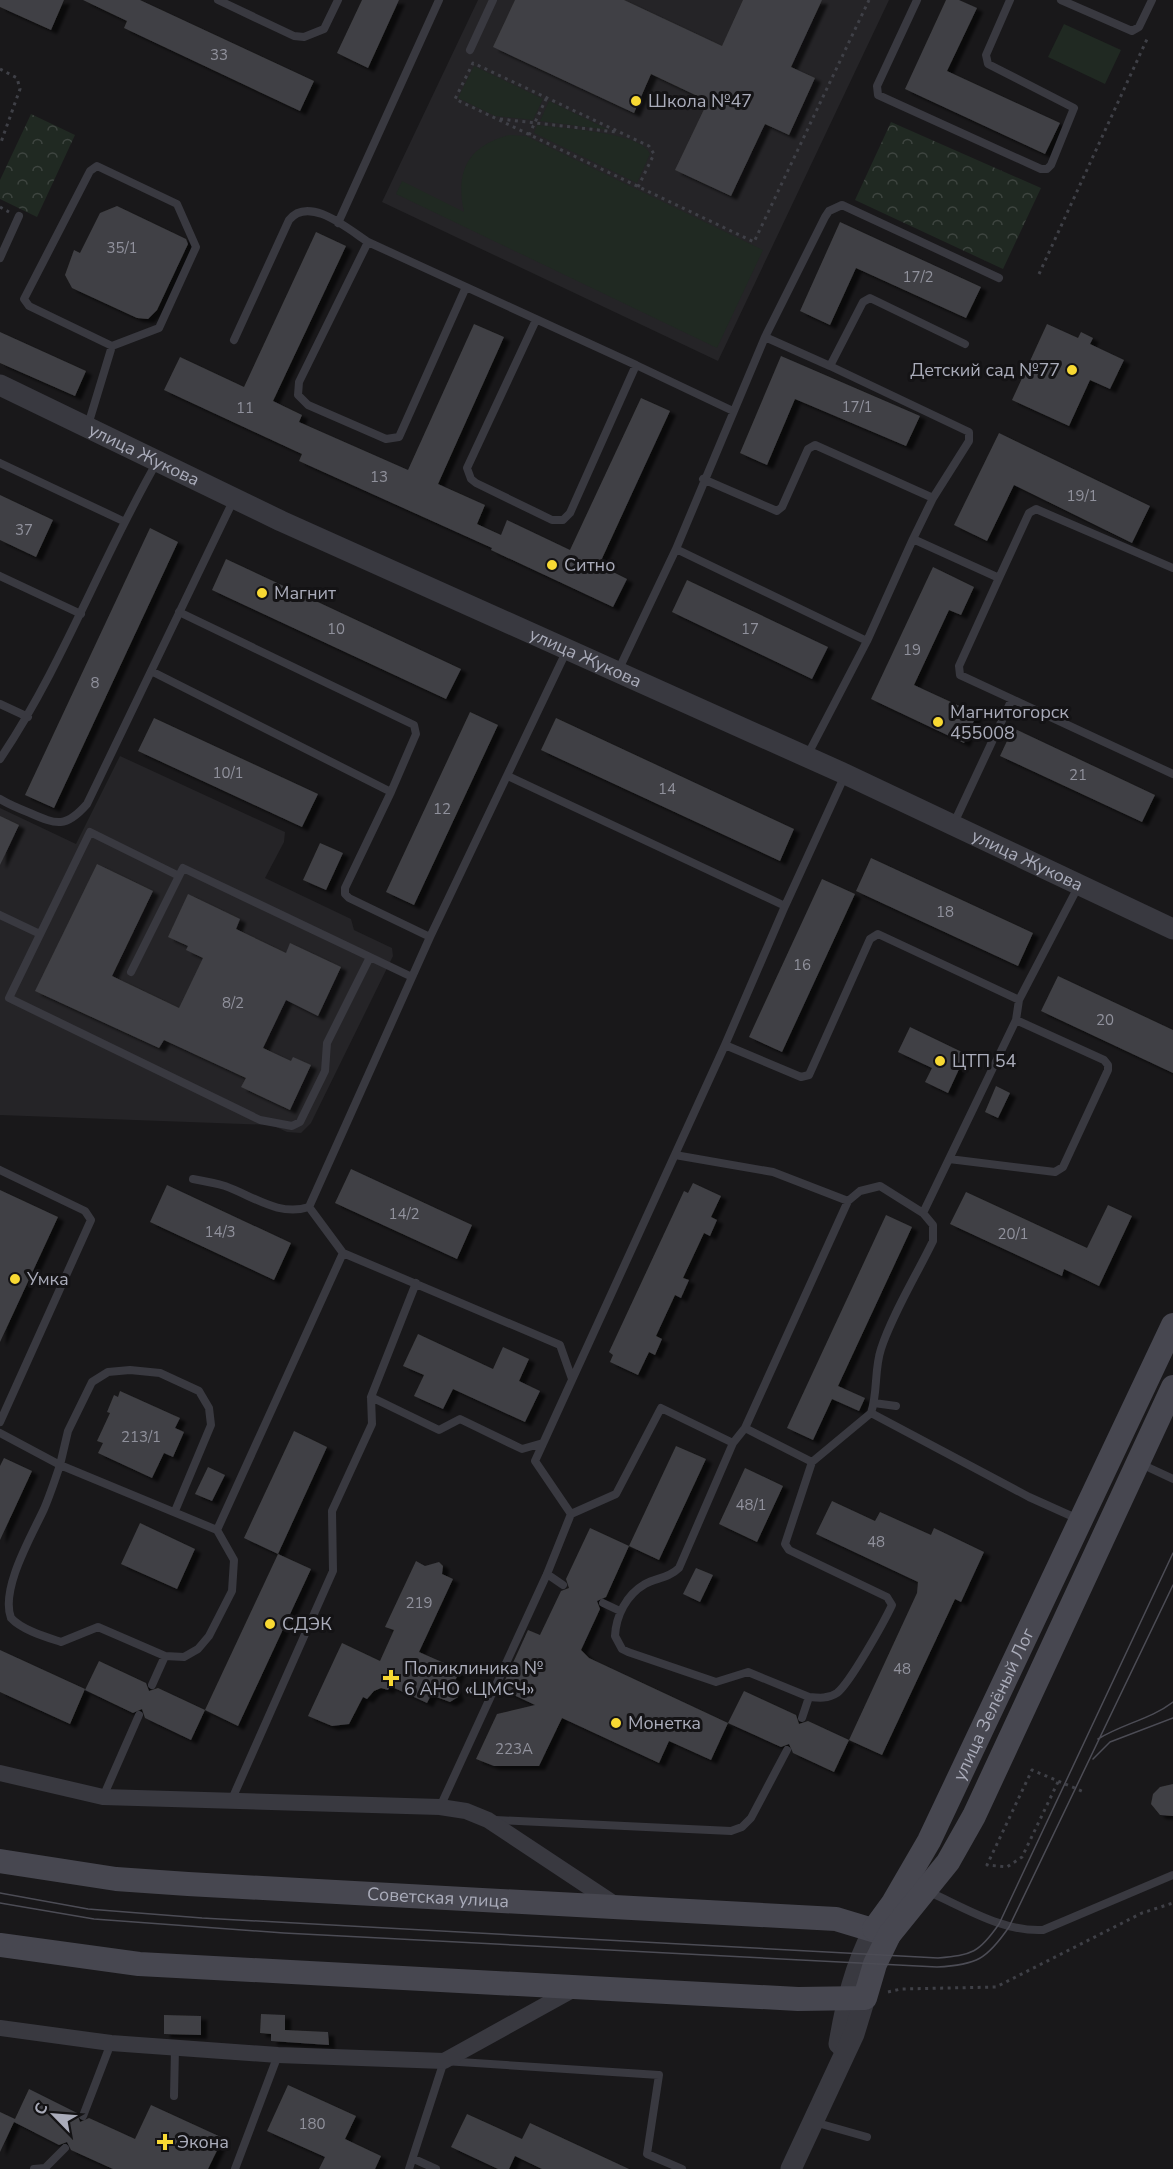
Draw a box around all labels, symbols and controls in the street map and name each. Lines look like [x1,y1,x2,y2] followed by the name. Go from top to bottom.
[210,45,228,65] house number: 33
[648,89,752,113] place label: Школа №47
[629,94,643,108] marker: Школа №47
[106,238,138,258] house number: 35/1
[902,267,934,287] house number: 17/2
[910,358,1060,382] place label: Детский сад №77
[1065,363,1079,377] marker: Детский сад №77
[841,397,873,417] house number: 17/1
[236,398,254,418] house number: 11
[85,418,203,492] street label: улица Жукова
[370,467,388,487] house number: 13
[1066,486,1098,506] house number: 19/1
[15,520,33,540] house number: 37
[564,553,615,577] place label: Ситно
[545,558,559,572] marker: Ситно
[274,581,336,605] place label: Магнит
[255,586,269,600] marker: Магнит
[327,619,345,639] house number: 10
[741,619,759,639] house number: 17
[526,622,645,693] street label: улица Жукова
[903,640,921,660] house number: 19
[90,673,100,693] house number: 8
[950,700,1069,745] place label: Магнитогорск 455008
[931,715,945,729] marker: Магнитогорск 455008
[212,763,244,783] house number: 10/1
[1069,765,1087,785] house number: 21
[658,779,676,799] house number: 14
[433,799,451,819] house number: 12
[968,824,1087,897] street label: улица Жукова
[936,902,954,922] house number: 18
[793,955,811,975] house number: 16
[222,993,244,1013] house number: 8/2
[1096,1010,1114,1030] house number: 20
[952,1049,1017,1073] place label: ЦТП 54
[933,1054,947,1068] marker: ЦТП 54
[388,1204,420,1224] house number: 14/2
[204,1222,236,1242] house number: 14/3
[997,1224,1029,1244] house number: 20/1
[26,1267,69,1291] place label: Умка
[8,1272,22,1286] marker: Умка
[121,1427,161,1447] house number: 213/1
[735,1495,767,1515] house number: 48/1
[867,1532,885,1552] house number: 48
[405,1593,433,1613] house number: 219
[282,1612,332,1636] place label: СДЭК
[263,1617,277,1631] marker: СДЭК
[947,1624,1040,1785] street label: улица Зелёный Лог
[404,1656,543,1701] place label: Поликлиника № 6 АНО «ЦМСЧ»
[893,1659,911,1679] house number: 48
[382,1669,400,1687] marker: Поликлиника № 6 АНО «ЦМСЧ»
[628,1711,701,1735] place label: Монетка
[609,1716,623,1730] marker: Монетка
[495,1739,533,1759] house number: 223А
[367,1882,510,1913] street label: Советская улица
[24,2085,84,2145] north arrow
[29,2099,54,2119] text: С
[298,2114,326,2134] house number: 180
[177,2130,229,2154] place label: Экона
[158,2135,172,2149] marker: Экона

